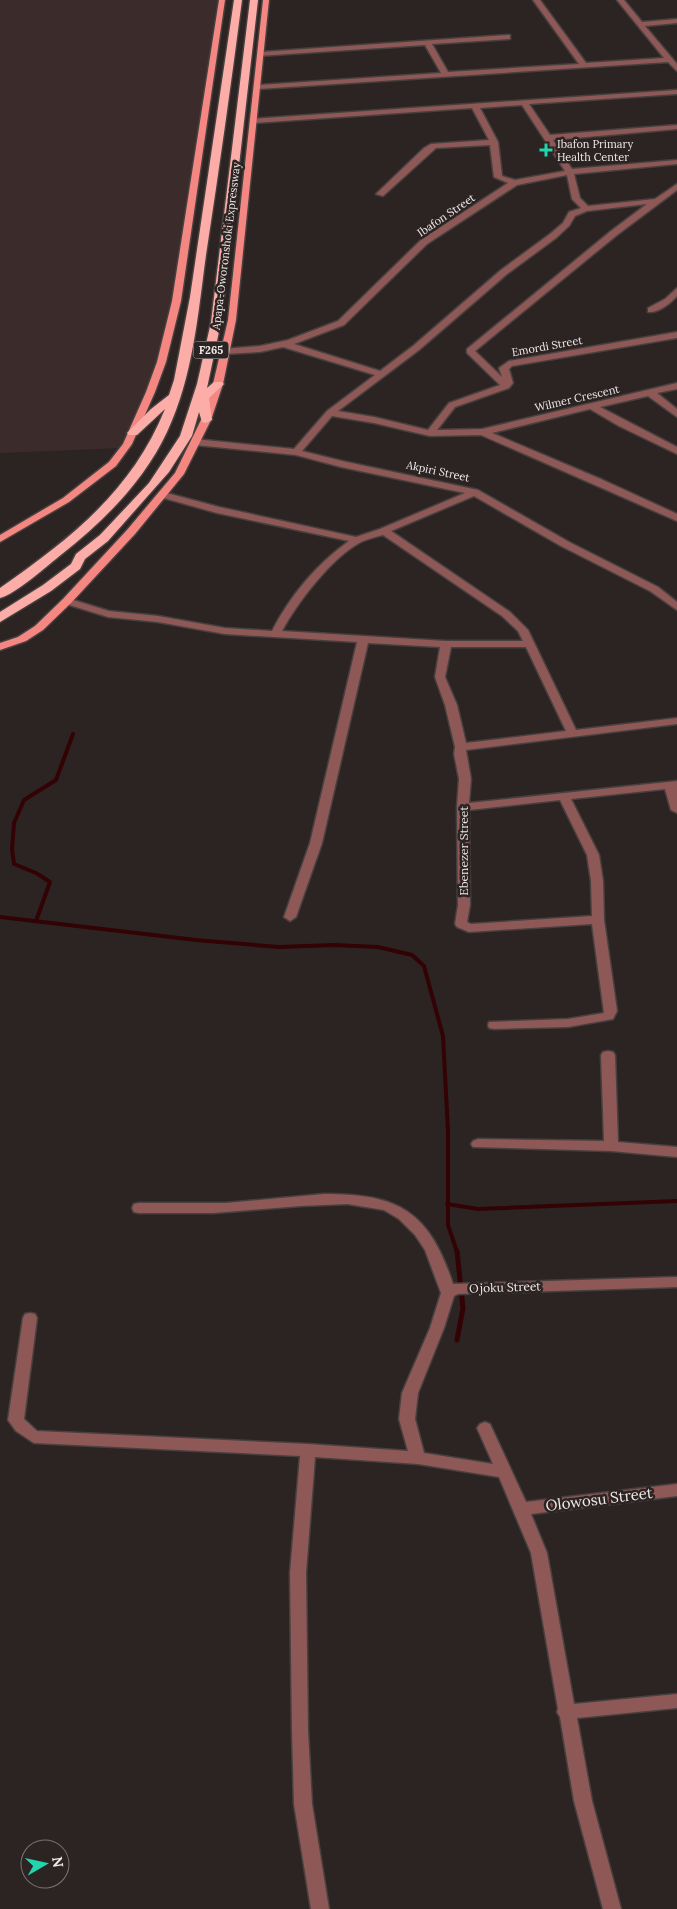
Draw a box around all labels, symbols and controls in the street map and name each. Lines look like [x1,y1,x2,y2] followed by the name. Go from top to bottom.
[557,137,633,164] place label: Ibafon Primary Health Center
[539,143,553,157] marker: Ibafon Primary Health Center
[209,161,243,331] street label: Apapa-Oworonshoki Expressway
[414,190,478,239] street label: Ibafon Street
[511,333,584,359] street label: Emordi Street
[194,342,228,358] road number: F265
[533,381,621,415] street label: Wilmer Crescent
[404,457,472,485] street label: Akpiri Street
[456,806,471,896] street label: Ebenezer Street
[469,1278,541,1296] street label: Ojoku Street
[544,1483,654,1515] street label: Olowosu Street
[20,1839,70,1889] north arrow
[48,1855,68,1869] text: N

